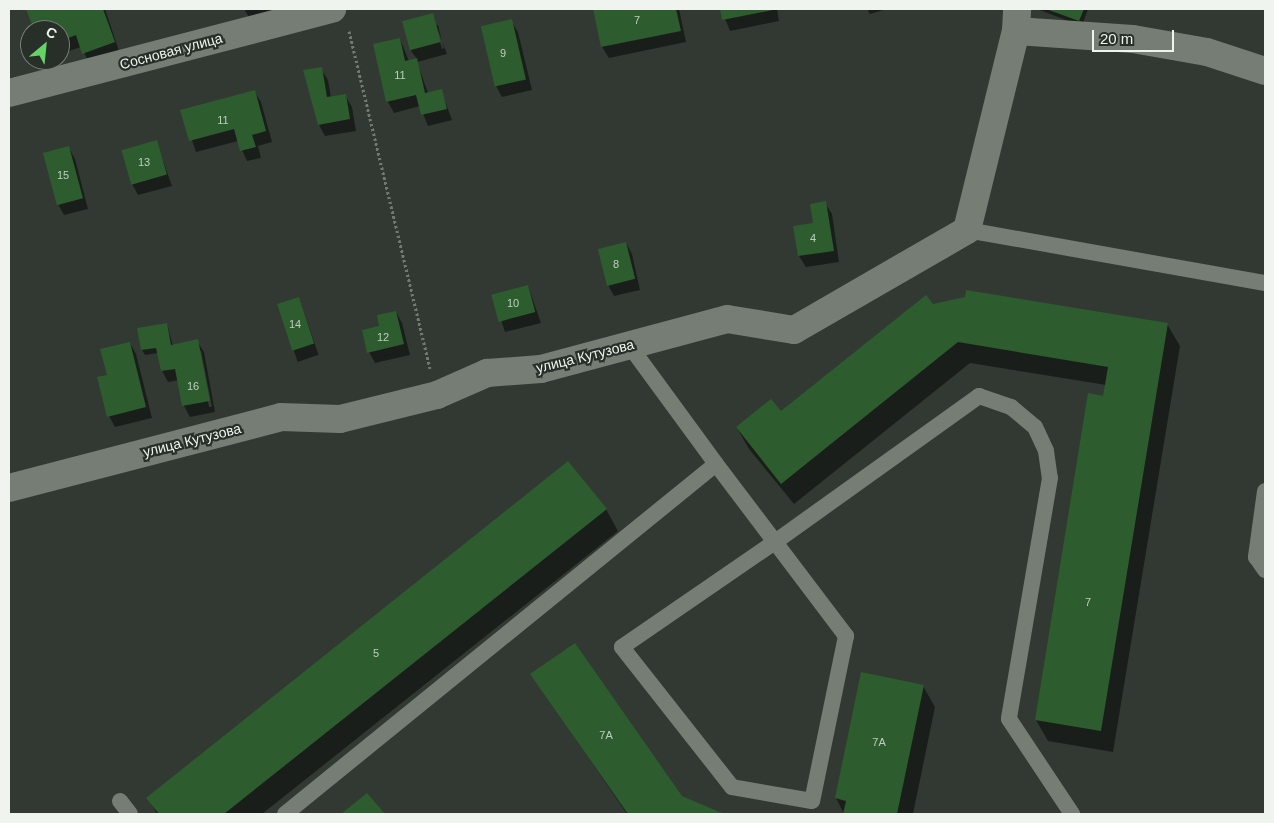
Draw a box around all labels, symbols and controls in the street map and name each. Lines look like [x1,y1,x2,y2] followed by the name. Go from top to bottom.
[634,13,640,27] house number: 7
[20,20,70,70] north arrow
[1094,20,1176,52] scale bar
[43,23,60,42] text: С
[118,29,224,73] street label: Сосновая улица
[1100,30,1133,47] text: 20 m
[500,46,506,60] house number: 9
[394,68,406,82] house number: 11
[217,113,229,127] house number: 11
[138,155,150,169] house number: 13
[57,168,69,182] house number: 15
[810,231,816,245] house number: 4
[613,257,619,271] house number: 8
[507,296,519,310] house number: 10
[289,317,301,331] house number: 14
[377,330,389,344] house number: 12
[534,336,636,376] street label: улица Кутузова
[187,379,199,393] house number: 16
[141,420,243,460] street label: улица Кутузова
[1085,595,1091,609] house number: 7
[373,646,379,660] house number: 5
[599,728,613,742] house number: 7А
[872,735,886,749] house number: 7А

